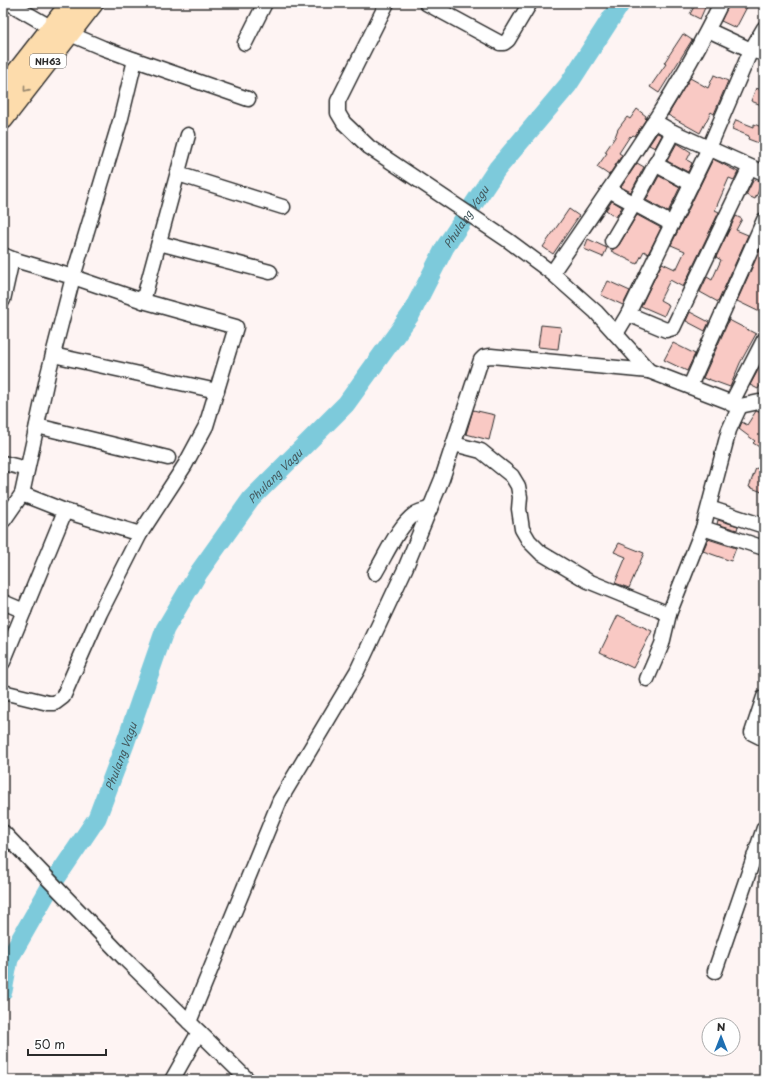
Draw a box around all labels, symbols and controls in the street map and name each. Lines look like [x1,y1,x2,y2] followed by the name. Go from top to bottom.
[30,54,66,68] road number: NH63
[23,84,30,91] one-way arrow
[438,181,493,251] water label: Phulang Vagu
[243,443,307,507] water label: Phulang Vagu
[100,718,141,793] water label: Phulang Vagu
[701,1017,741,1057] north arrow
[717,1018,726,1035] text: N
[28,1031,106,1057] scale bar
[34,1035,65,1053] text: 50 m

